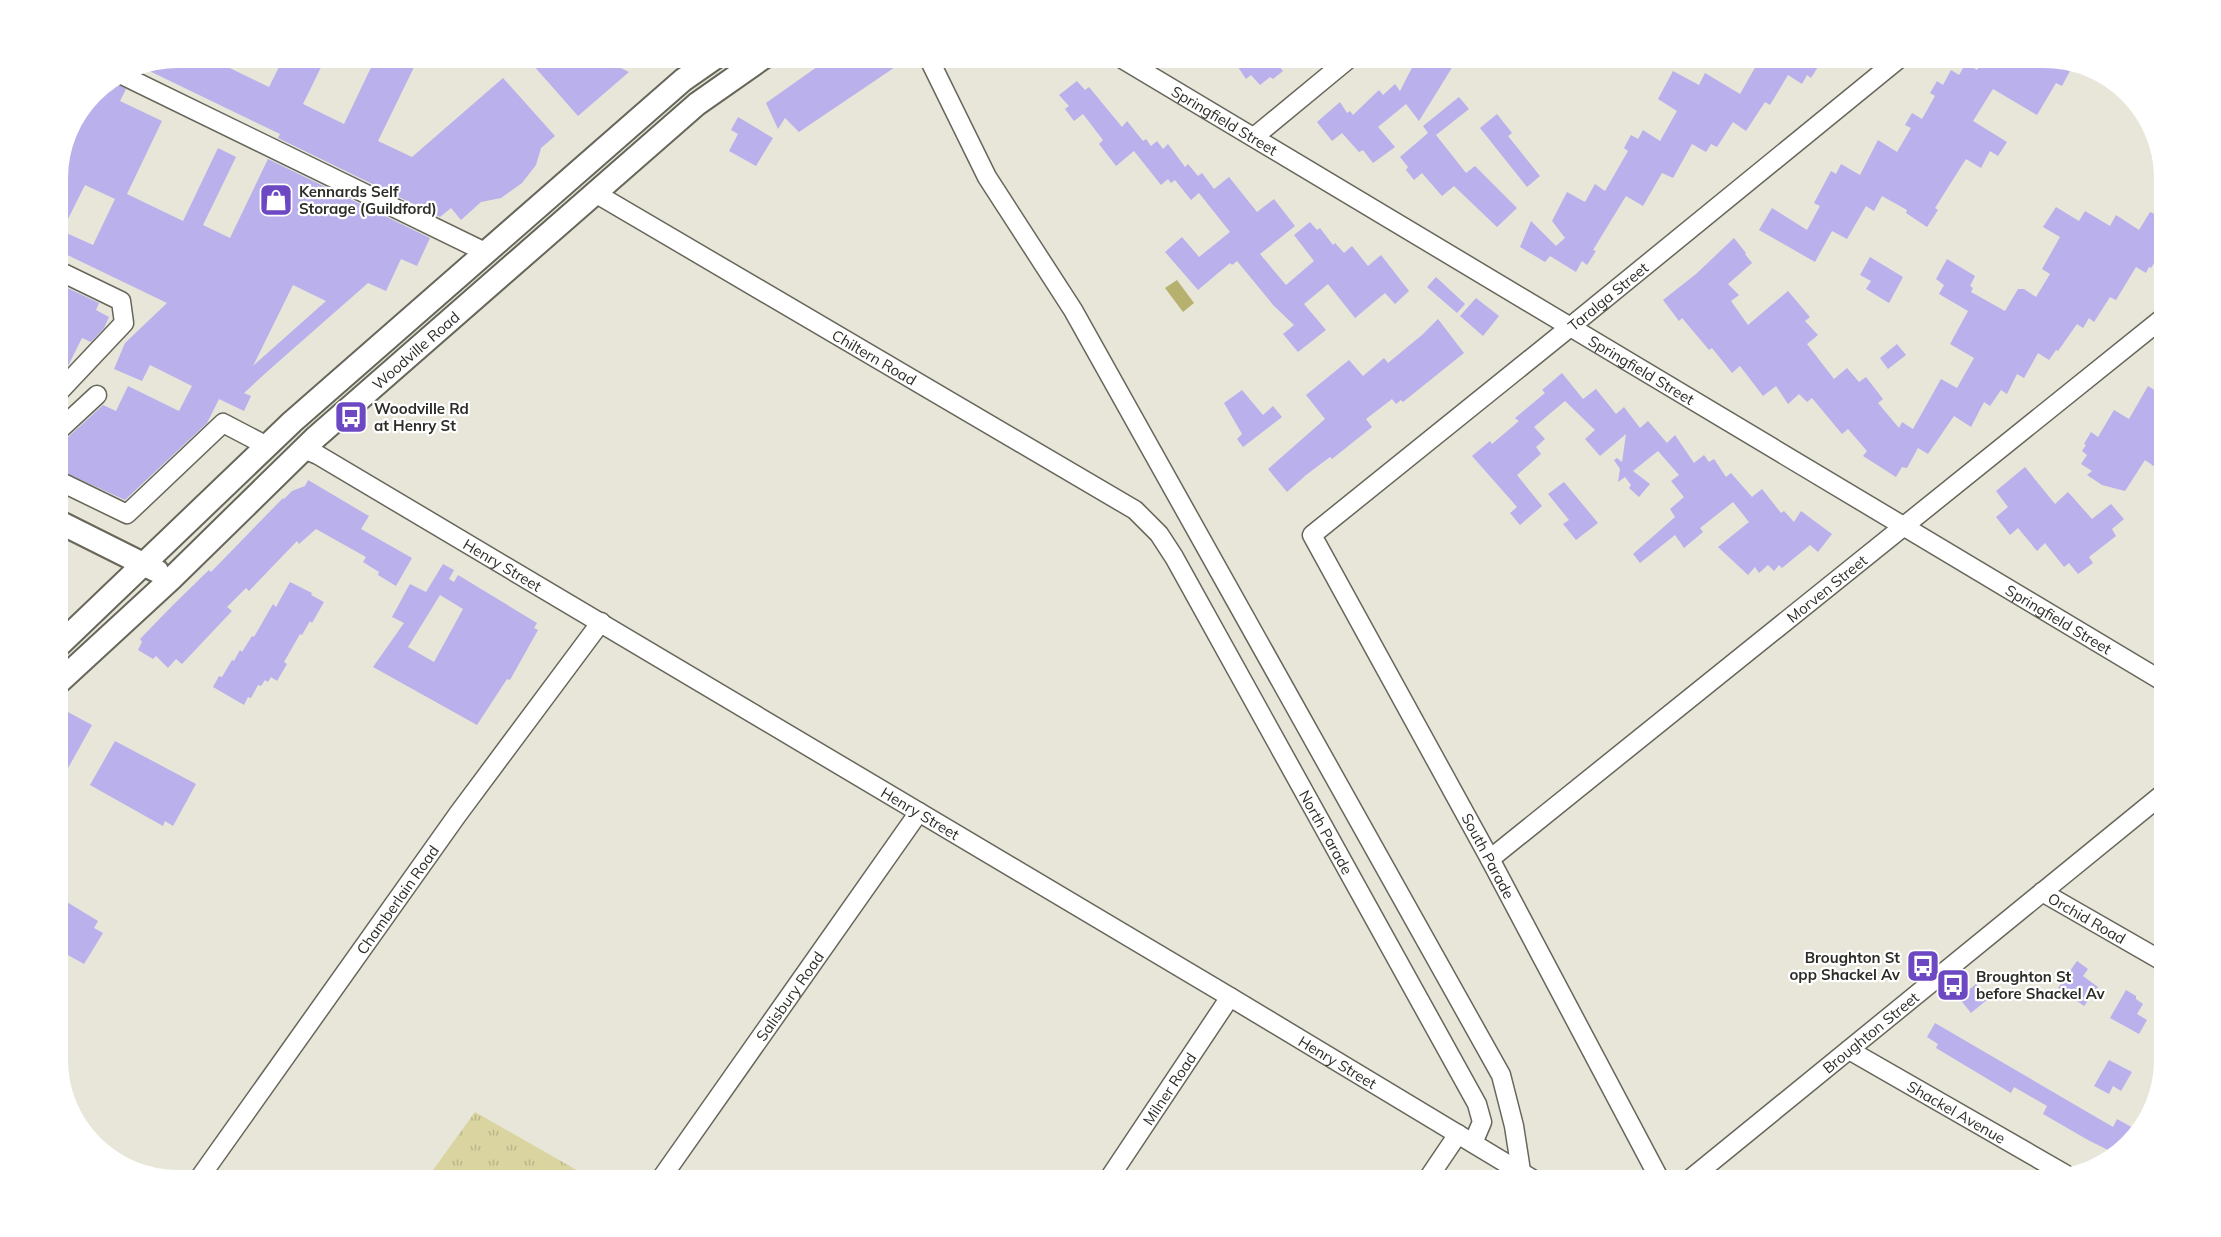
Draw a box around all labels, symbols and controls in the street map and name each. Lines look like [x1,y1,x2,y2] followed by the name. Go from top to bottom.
[1168,81,1281,159] street label: Springfield Street
[258,182,294,218] shop icon: Kennards Self Storage (Guildford)
[299,182,437,218] place label: Kennards Self Storage (Guildford)
[1564,258,1652,335] street label: Taralga Street
[368,307,463,393] street label: Woodville Road
[829,325,920,389] street label: Chiltern Road
[1585,331,1698,409] street label: Springfield Street
[333,399,369,435] bus stop icon: Woodville Rd at Henry St
[374,399,469,435] place label: Woodville Rd at Henry St
[460,534,545,595] street label: Henry Street
[1783,550,1871,626] street label: Morven Street
[2002,580,2115,658] street label: Springfield Street
[878,782,963,844] street label: Henry Street
[1295,786,1357,878] street label: North Parade
[1457,810,1519,902] street label: South Parade
[352,841,442,958] street label: Chamberlain Road
[2045,888,2129,948] street label: Orchid Road
[751,947,828,1045] street label: Salisbury Road
[1789,948,1901,984] place label: Broughton St opp Shackel Av
[1905,948,1941,984] bus stop icon: Broughton St opp Shackel Av
[1935,967,1971,1003] bus stop icon: Broughton St before Shackel Av
[1976,967,2106,1003] place label: Broughton St before Shackel Av
[1818,987,1922,1077] street label: Broughton Street
[1295,1031,1380,1093] street label: Henry Street
[1138,1049,1200,1128] street label: Milner Road
[1904,1076,2009,1147] street label: Shackel Avenue

